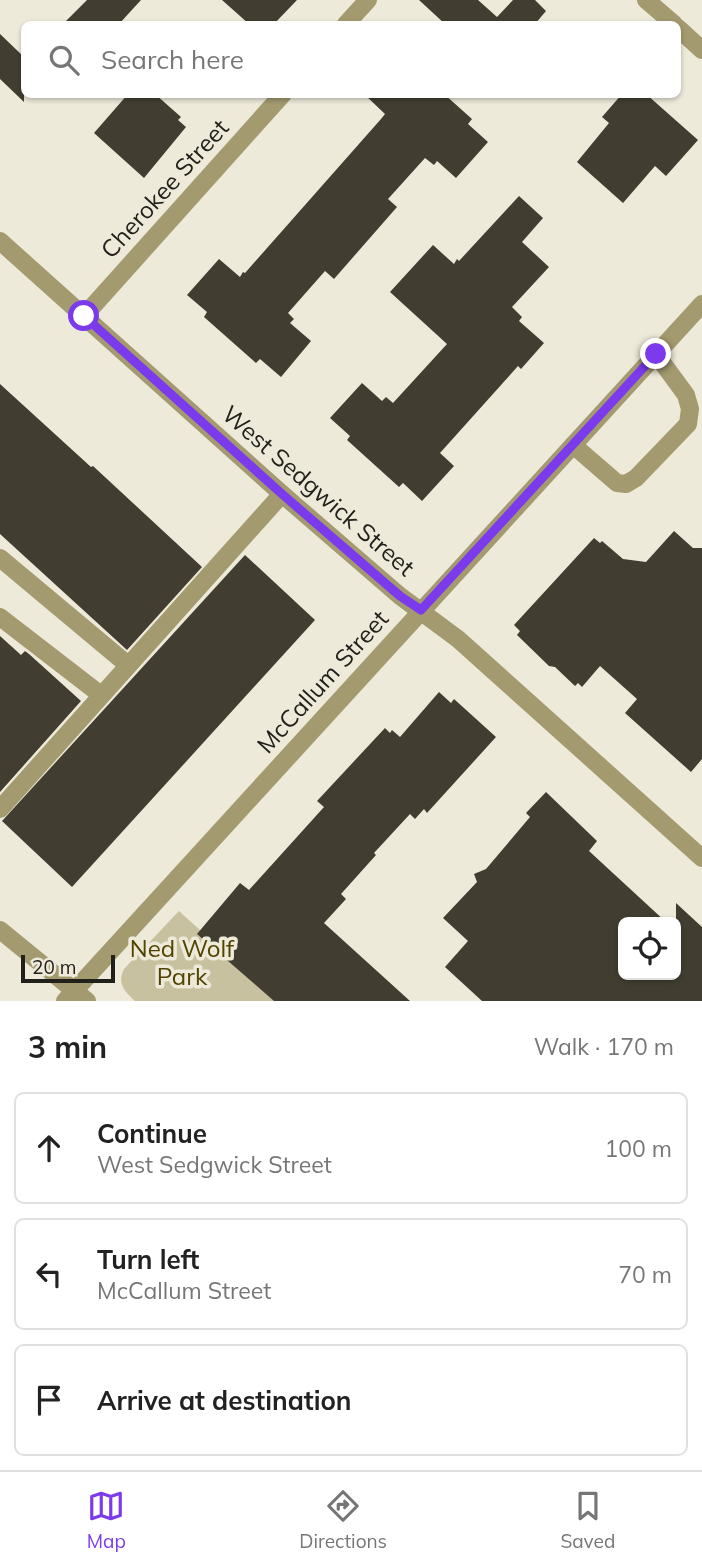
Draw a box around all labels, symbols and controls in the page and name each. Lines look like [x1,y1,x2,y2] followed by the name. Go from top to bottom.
[21,21,681,98] search box
[45,41,83,79] icon: search
[101,43,244,76] text: Search here
[94,113,234,264] street label: Cherokee Street
[68,300,99,331] route start
[640,338,671,369] route end
[216,399,421,582] street label: West Sedgwick Street
[250,604,394,759] street label: McCallum Street
[618,917,681,980] map controls
[618,917,681,980] button: locate
[130,933,235,991] park label: Ned Wolf Park
[21,952,116,984] scale bar
[32,955,76,979] text: 20 m
[28,1028,107,1066] text: 3 min
[534,1032,674,1061] text: Walk · 170 m
[97,1117,207,1150] text: Continue
[30,1129,68,1167] icon: ahead
[604,1134,672,1163] text: 100 m
[97,1150,332,1179] text: West Sedgwick Street
[97,1243,199,1276] text: Turn left
[30,1255,68,1293] icon: left
[618,1260,672,1289] text: 70 m
[97,1276,271,1305] text: McCallum Street
[30,1381,68,1419] icon: arrive
[97,1384,352,1417] text: Arrive at destination
[87,1487,126,1553] tab: Map
[299,1487,387,1553] tab: Directions
[560,1487,615,1553] tab: Saved

